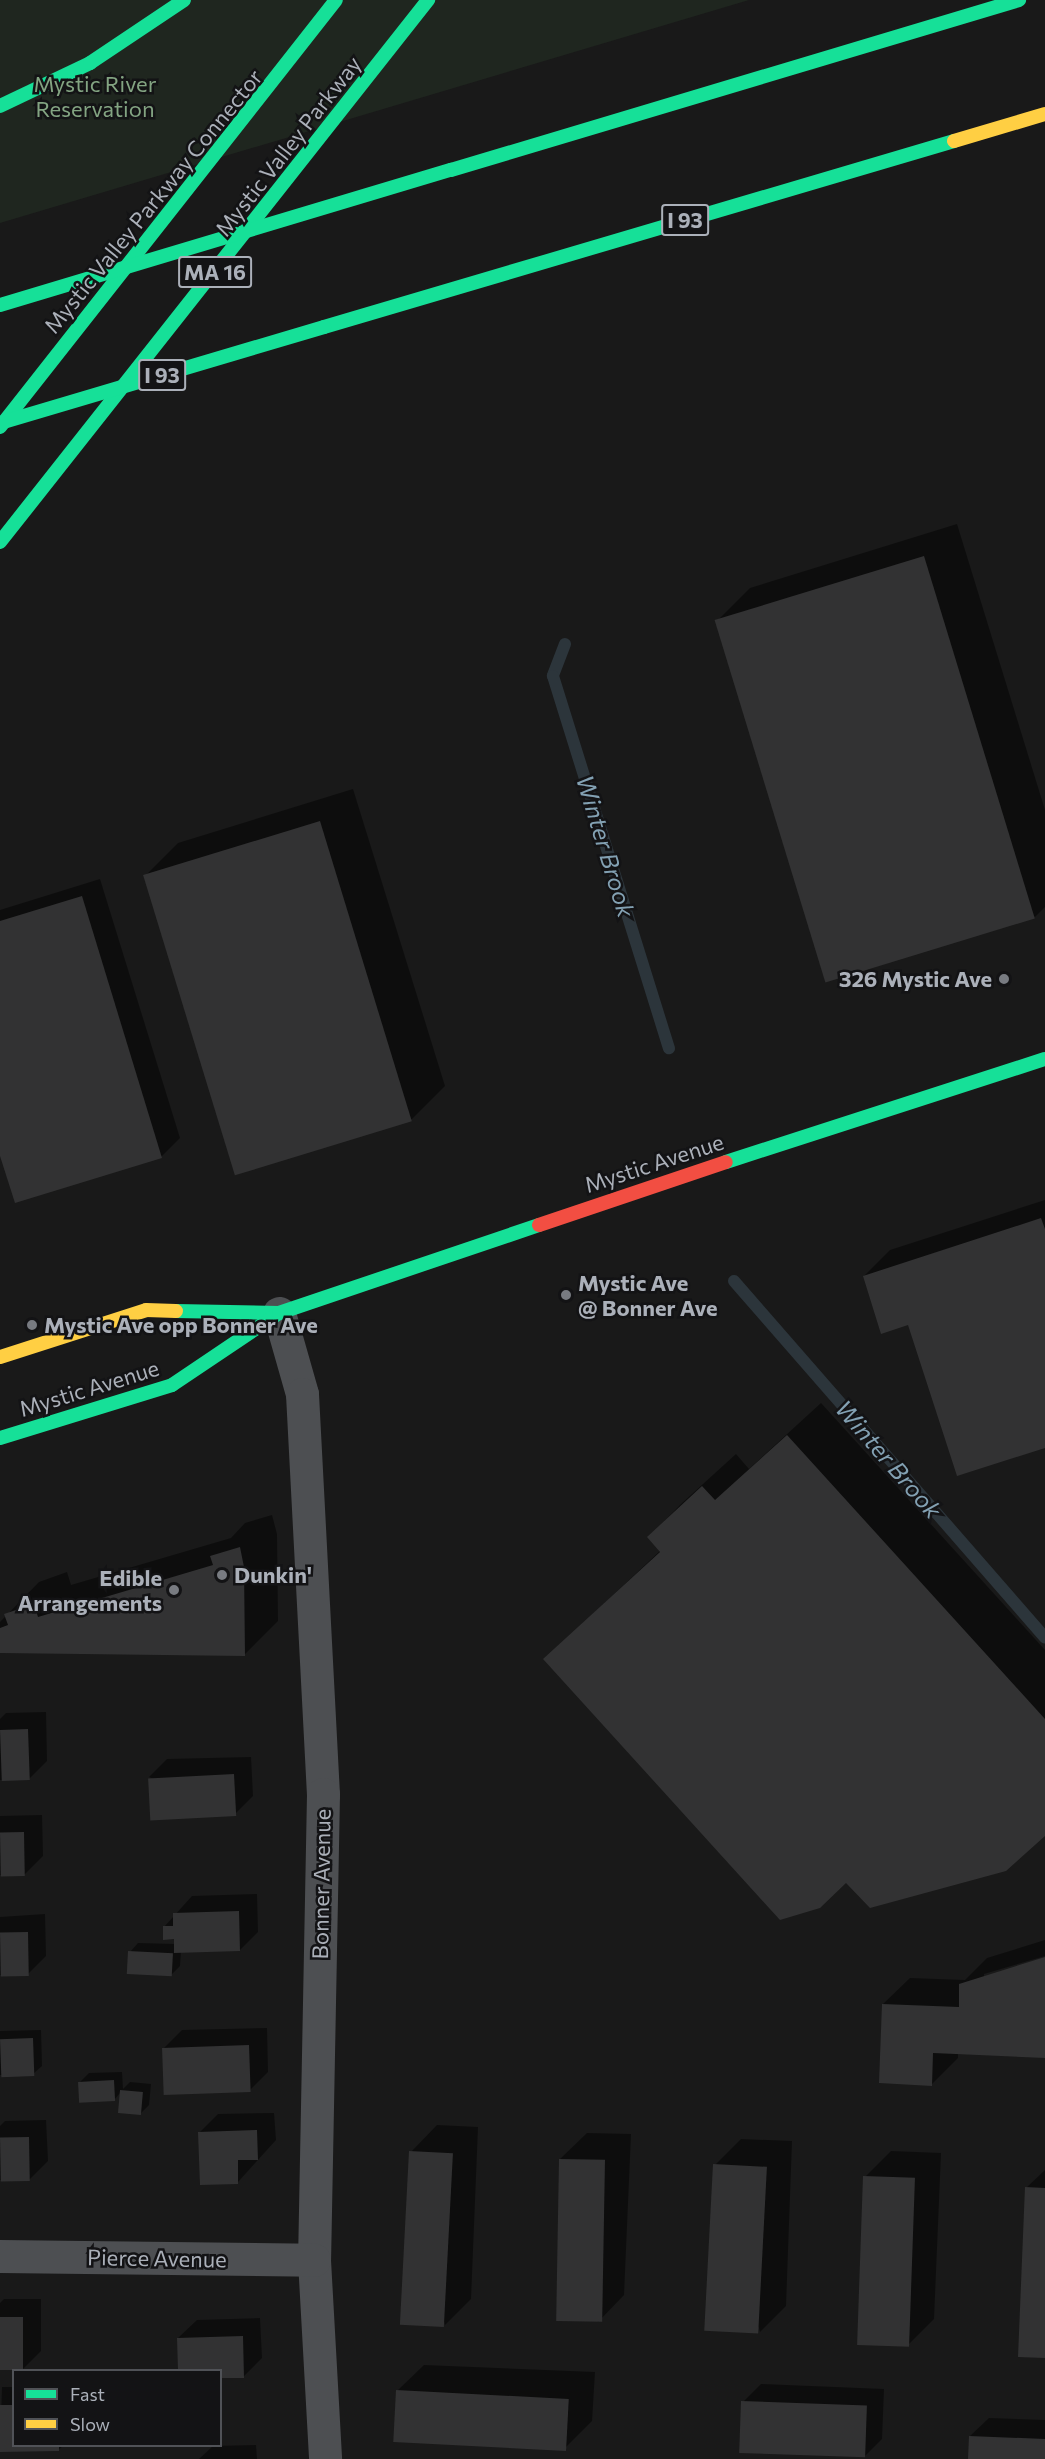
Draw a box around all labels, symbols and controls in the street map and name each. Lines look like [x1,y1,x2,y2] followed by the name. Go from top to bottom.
[210,51,366,241] street label: Mystic Valley Parkway
[38,64,268,338] street label: Mystic Valley Parkway Connector
[33,70,157,122] park label: Mystic River Reservation
[661,202,709,238] road number: I 93
[178,254,252,290] road number: MA 16
[138,357,186,393] road number: I 93
[571,771,641,921] water label: Winter Brook
[839,966,992,992] place label: 326 Mystic Ave
[997,972,1011,986] marker: 326 Mystic Ave
[581,1128,727,1198] street label: Mystic Avenue
[578,1269,718,1320] place label: Mystic Ave @ Bonner Ave
[559,1288,573,1302] marker: Mystic Ave @ Bonner Ave
[44,1312,318,1338] place label: Mystic Ave opp Bonner Ave
[25,1318,39,1332] marker: Mystic Ave opp Bonner Ave
[16,1354,162,1422] street label: Mystic Avenue
[830,1394,948,1524] water label: Winter Brook
[234,1562,312,1588] place label: Dunkin'
[17,1564,162,1616] place label: Edible Arrangements
[215,1568,229,1582] marker: Dunkin'
[167,1583,181,1597] marker: Edible Arrangements
[306,1809,336,1959] street label: Bonner Avenue
[87,2244,227,2272] street label: Pierce Avenue
[12,2369,222,2447] legend
[70,2383,105,2405] text: Fast
[70,2413,110,2435] text: Slow

